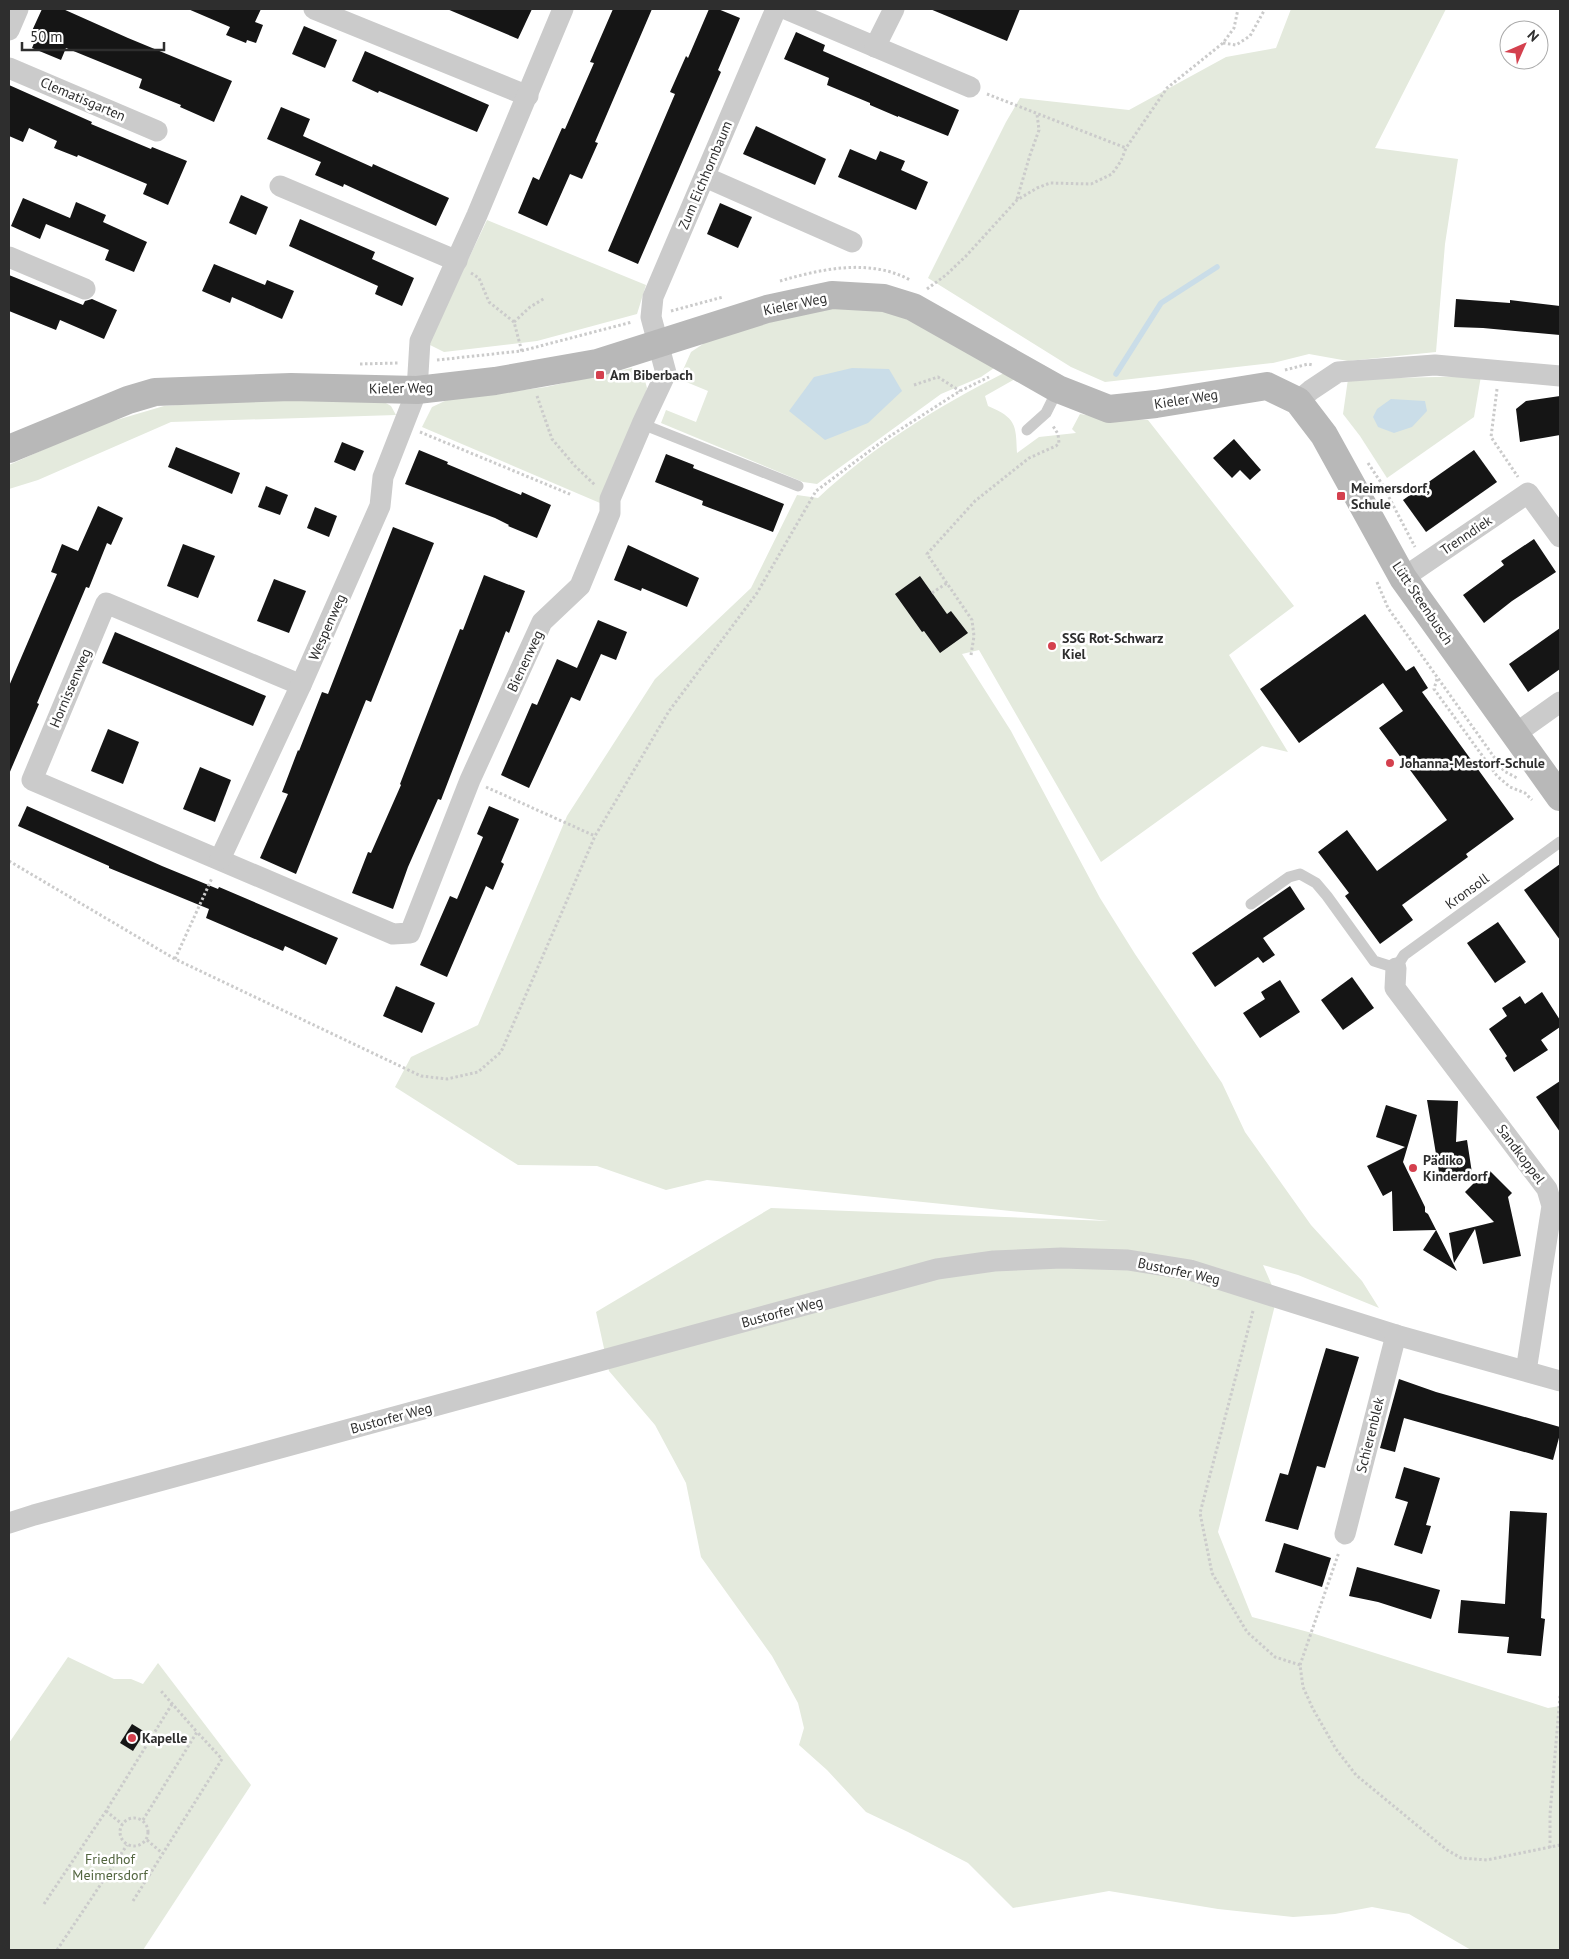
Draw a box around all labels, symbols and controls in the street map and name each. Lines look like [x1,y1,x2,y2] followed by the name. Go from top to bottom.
[22,20,165,52] scale bar
[1499,20,1549,70] north arrow
[1524,26,1543,45] text: N
[30,27,63,46] text: 50 m
[38,73,128,125] street label: Clematisgarten
[674,118,736,232] street label: Zum Eichhornbaum
[762,289,828,319] street label: Kieler Weg
[610,366,693,384] place label: Am Biberbach
[594,369,606,381] marker: Am Biberbach
[369,378,433,398] street label: Kieler Weg
[1153,385,1219,413] street label: Kieler Weg
[1351,479,1430,513] place label: Meimersdorf, Schule
[1335,490,1347,502] marker: Meimersdorf, Schule
[1437,511,1496,559] street label: Trenndiek
[1388,558,1458,648] street label: Lütt Steenbusch
[304,591,350,663] street label: Wespenweg
[503,627,547,695] street label: Bienenweg
[1062,629,1163,663] place label: SSG Rot-Schwarz Kiel
[1046,640,1058,652] marker: SSG Rot-Schwarz Kiel
[45,646,95,730] street label: Hornissenweg
[1399,754,1545,772] place label: Johanna-Mestorf-Schule
[1384,757,1396,769] marker: Johanna-Mestorf-Schule
[1442,869,1492,913] street label: Kronsoll
[1493,1121,1549,1187] street label: Sandkoppel
[1423,1151,1489,1185] place label: Pädiko Kinderdorf
[1407,1162,1419,1174] marker: Pädiko Kinderdorf
[1136,1254,1222,1288] street label: Bustorfer Weg
[739,1292,825,1332] street label: Bustorfer Weg
[1352,1395,1388,1475] street label: Schierenblek
[348,1398,434,1438] street label: Bustorfer Weg
[142,1729,187,1747] place label: Kapelle
[126,1732,138,1744] marker: Kapelle
[72,1850,148,1884] park label: Friedhof Meimersdorf

